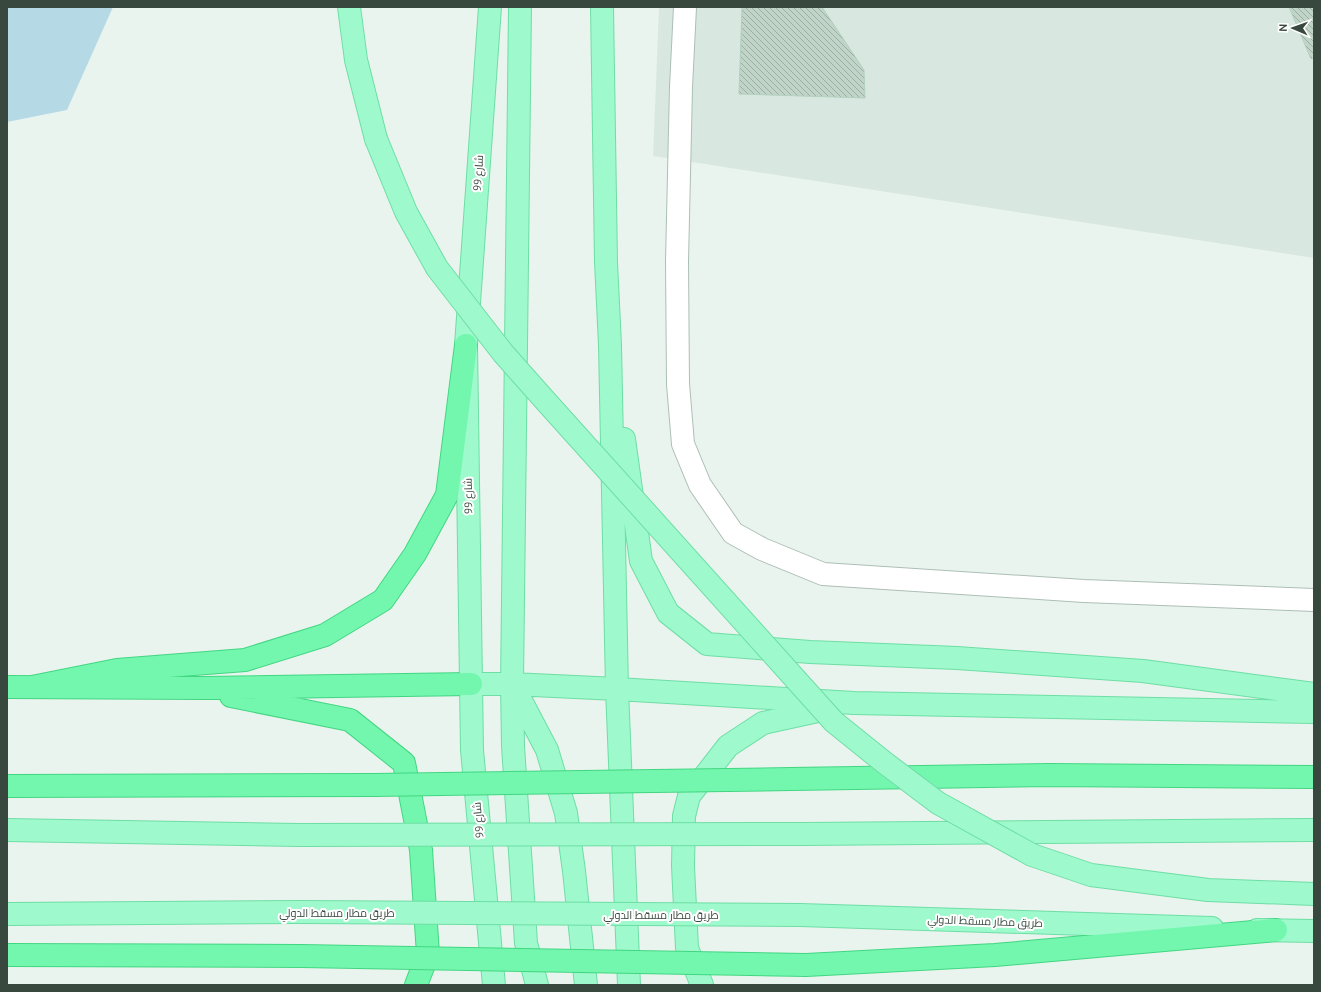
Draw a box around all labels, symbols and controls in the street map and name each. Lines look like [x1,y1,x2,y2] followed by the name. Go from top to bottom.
[1273,8,1313,48] north arrow
[1277,23,1289,32] text: N
[471,155,487,192] street label: 99 شارع
[462,478,476,514] street label: 99 شارع
[470,801,488,839] street label: 99 شارع
[279,907,395,922] street label: طريق مطار مسقط الدولي
[603,909,719,924] street label: طريق مطار مسقط الدولي
[927,913,1043,932] street label: طريق مطار مسقط الدولي

